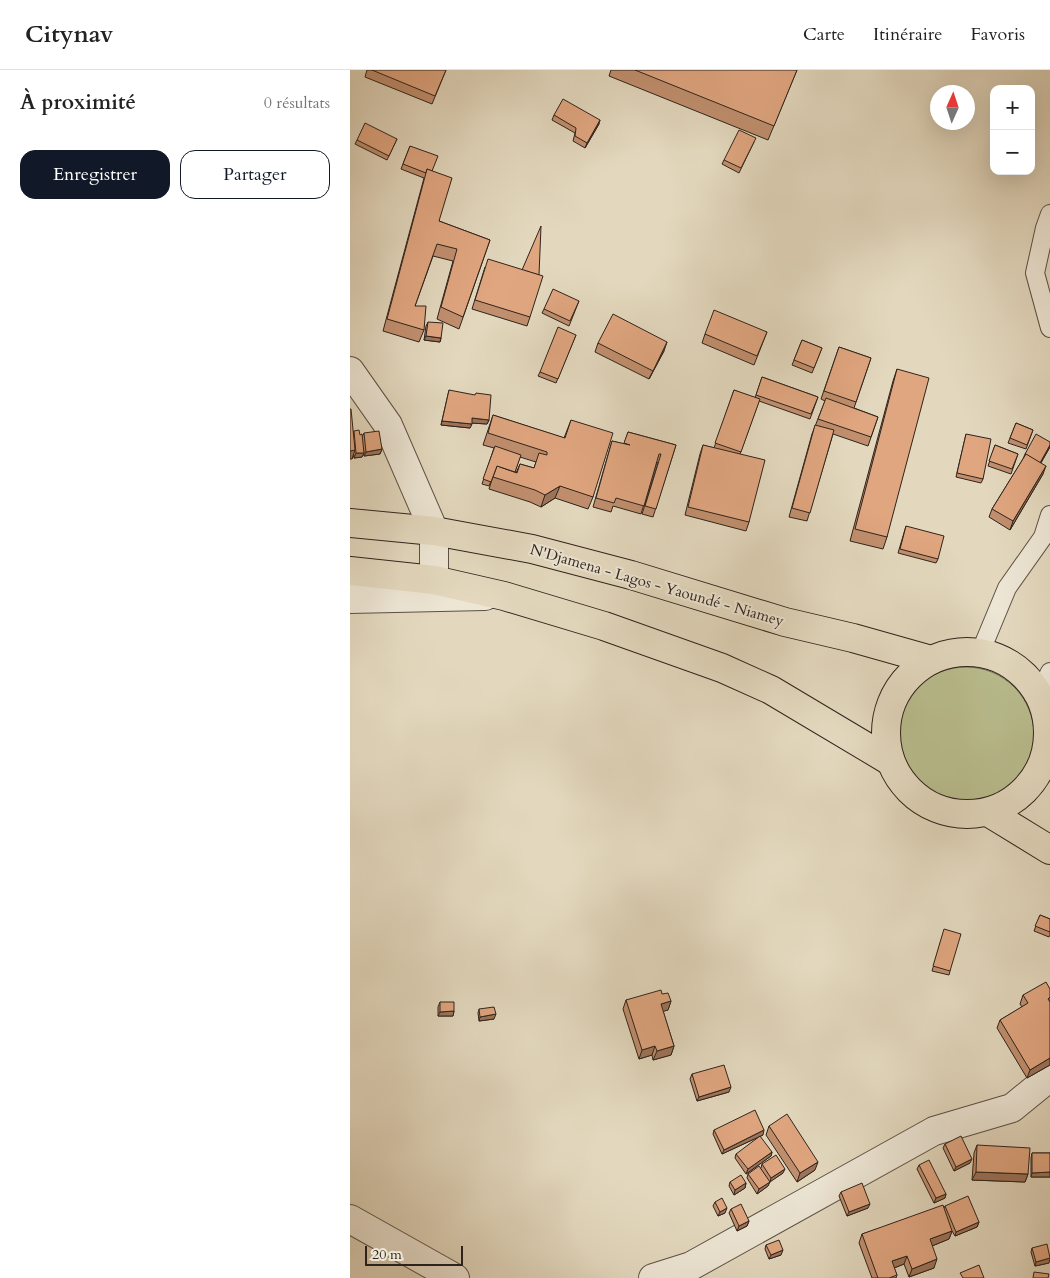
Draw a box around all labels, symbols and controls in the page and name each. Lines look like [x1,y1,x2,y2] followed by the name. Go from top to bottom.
[25,18,113,51] text: Citynav
[803,22,845,47] text: Carte
[873,22,942,47] text: Itinéraire
[970,22,1025,47] text: Favoris
[930,85,975,130] north arrow
[990,85,1035,175] map controls
[990,85,1035,130] button: +
[20,88,136,117] text: À proximité
[264,92,330,114] text: 0 résultats
[990,130,1035,175] button: −
[20,150,170,199] button: Enregistrer
[180,150,330,199] button: Partager
[528,539,786,631] street label: N'Djamena - Lagos - Yaoundé - Niamey
[365,1243,462,1266] scale bar
[372,1245,402,1264] text: 20 m

